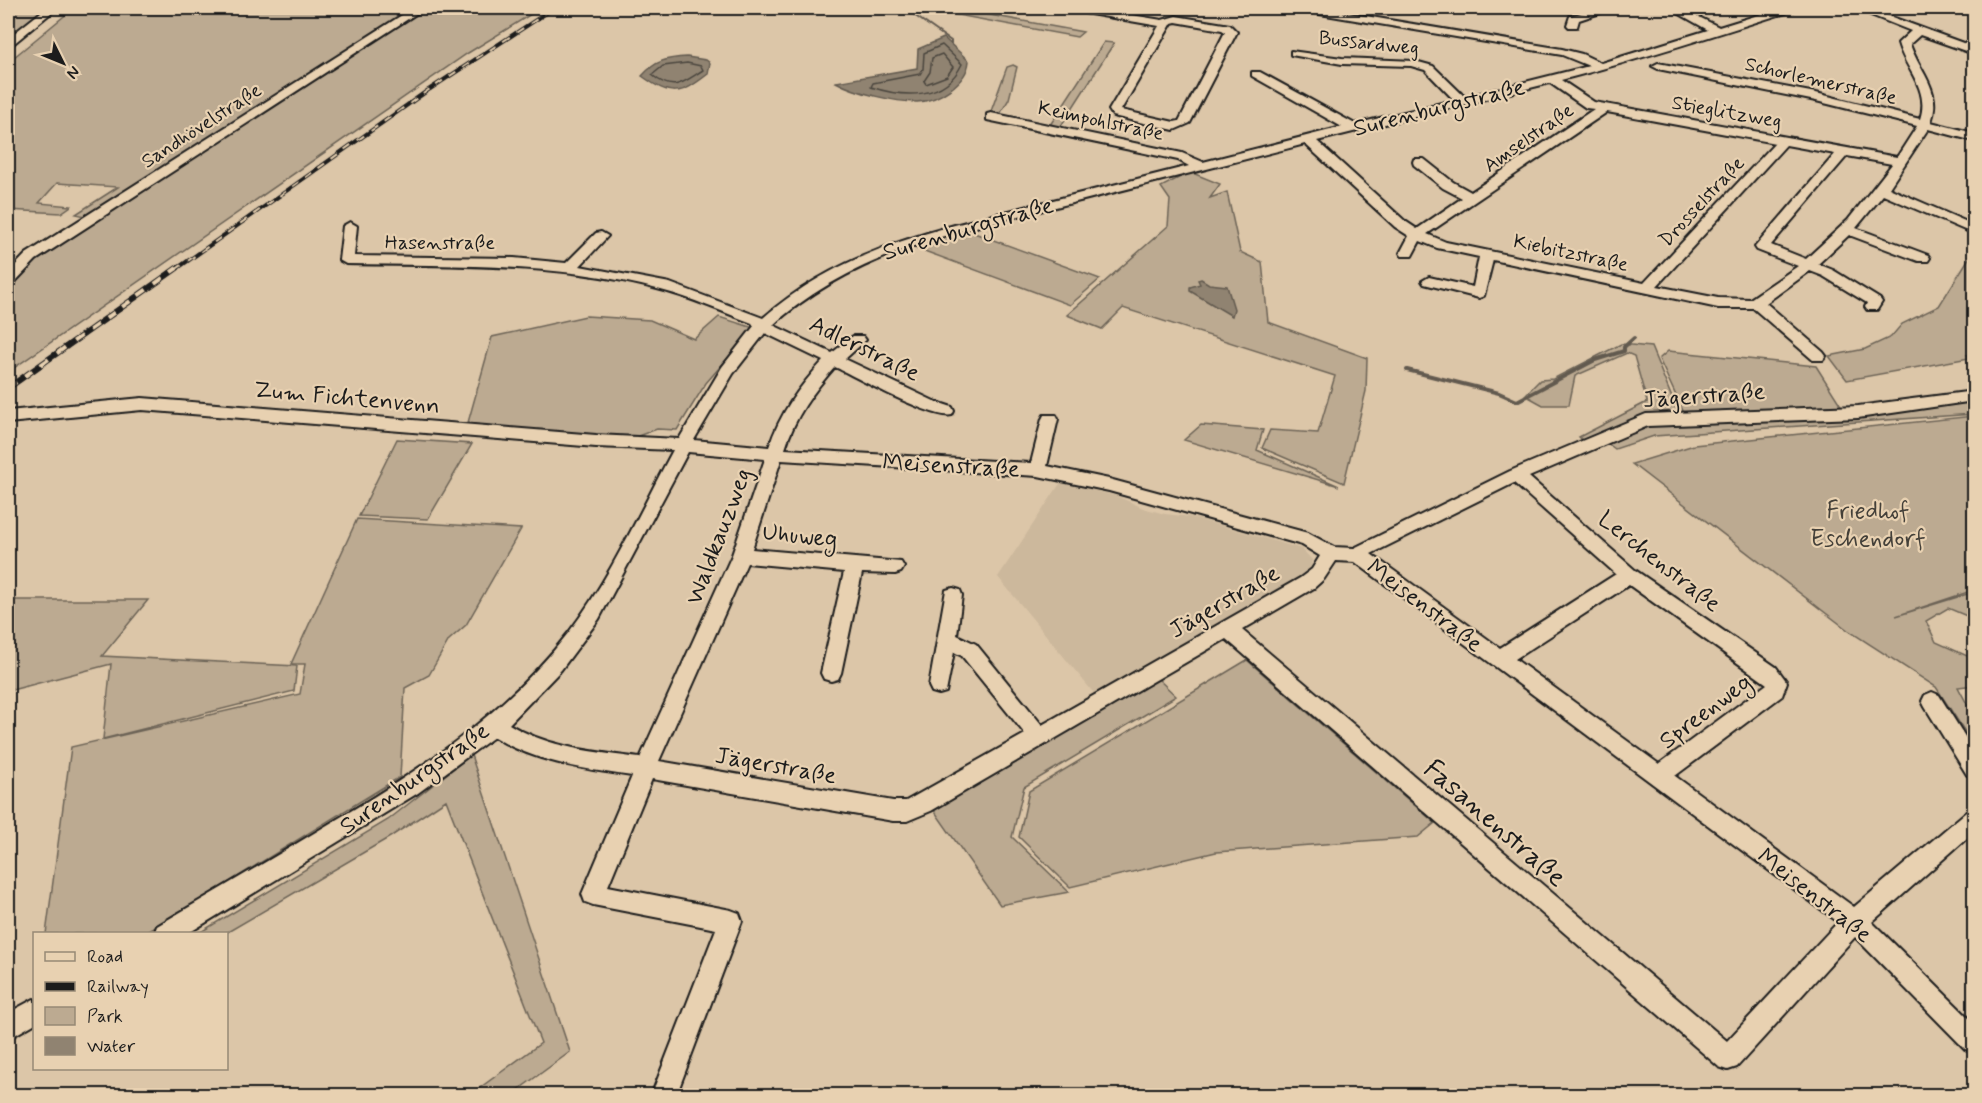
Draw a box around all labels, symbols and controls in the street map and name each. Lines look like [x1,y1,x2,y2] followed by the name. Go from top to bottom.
[1317,25,1420,62] street label: Bussardweg
[33,33,93,93] north arrow
[1742,51,1899,112] street label: Schorlemerstraße
[62,61,84,83] text: N
[1350,72,1529,147] street label: Surenburgstraße
[136,77,267,175] street label: Sandhövelstraße
[1670,90,1784,135] street label: Stieglitzweg
[1035,95,1166,148] street label: Keimpohlstraße
[1478,97,1579,179] street label: Amselstraße
[1653,151,1751,253] street label: Drosselstraße
[880,190,1058,271] street label: Surenburgstraße
[1511,228,1631,279] street label: Kiebitzstraße
[385,230,495,257] street label: Hasenstraße
[804,309,925,390] street label: Adlerstraße
[253,375,441,422] street label: Zum Fichtenvenn
[1642,377,1766,416] street label: Jägerstraße
[881,447,1021,486] street label: Meisenstraße
[679,464,760,609] street label: Waldkauzweg
[1810,496,1926,555] park label: Friedhof Eschendorf
[1591,504,1727,620] street label: Lerchenstraße
[761,517,839,558] street label: Uhuweg
[1360,552,1488,660] street label: Meisenstraße
[1164,558,1286,646] street label: Jägerstraße
[1654,667,1759,759] street label: Spreenweg
[334,716,497,844] street label: Surenburgstraße
[713,741,839,792] street label: Jägerstraße
[1415,751,1574,896] street label: Fasanenstraße
[1750,842,1878,951] street label: Meisenstraße
[33,932,228,1070] legend
[87,945,123,969] text: Road
[87,975,149,999] text: Railway
[87,1005,123,1029] text: Park
[87,1035,136,1059] text: Water

